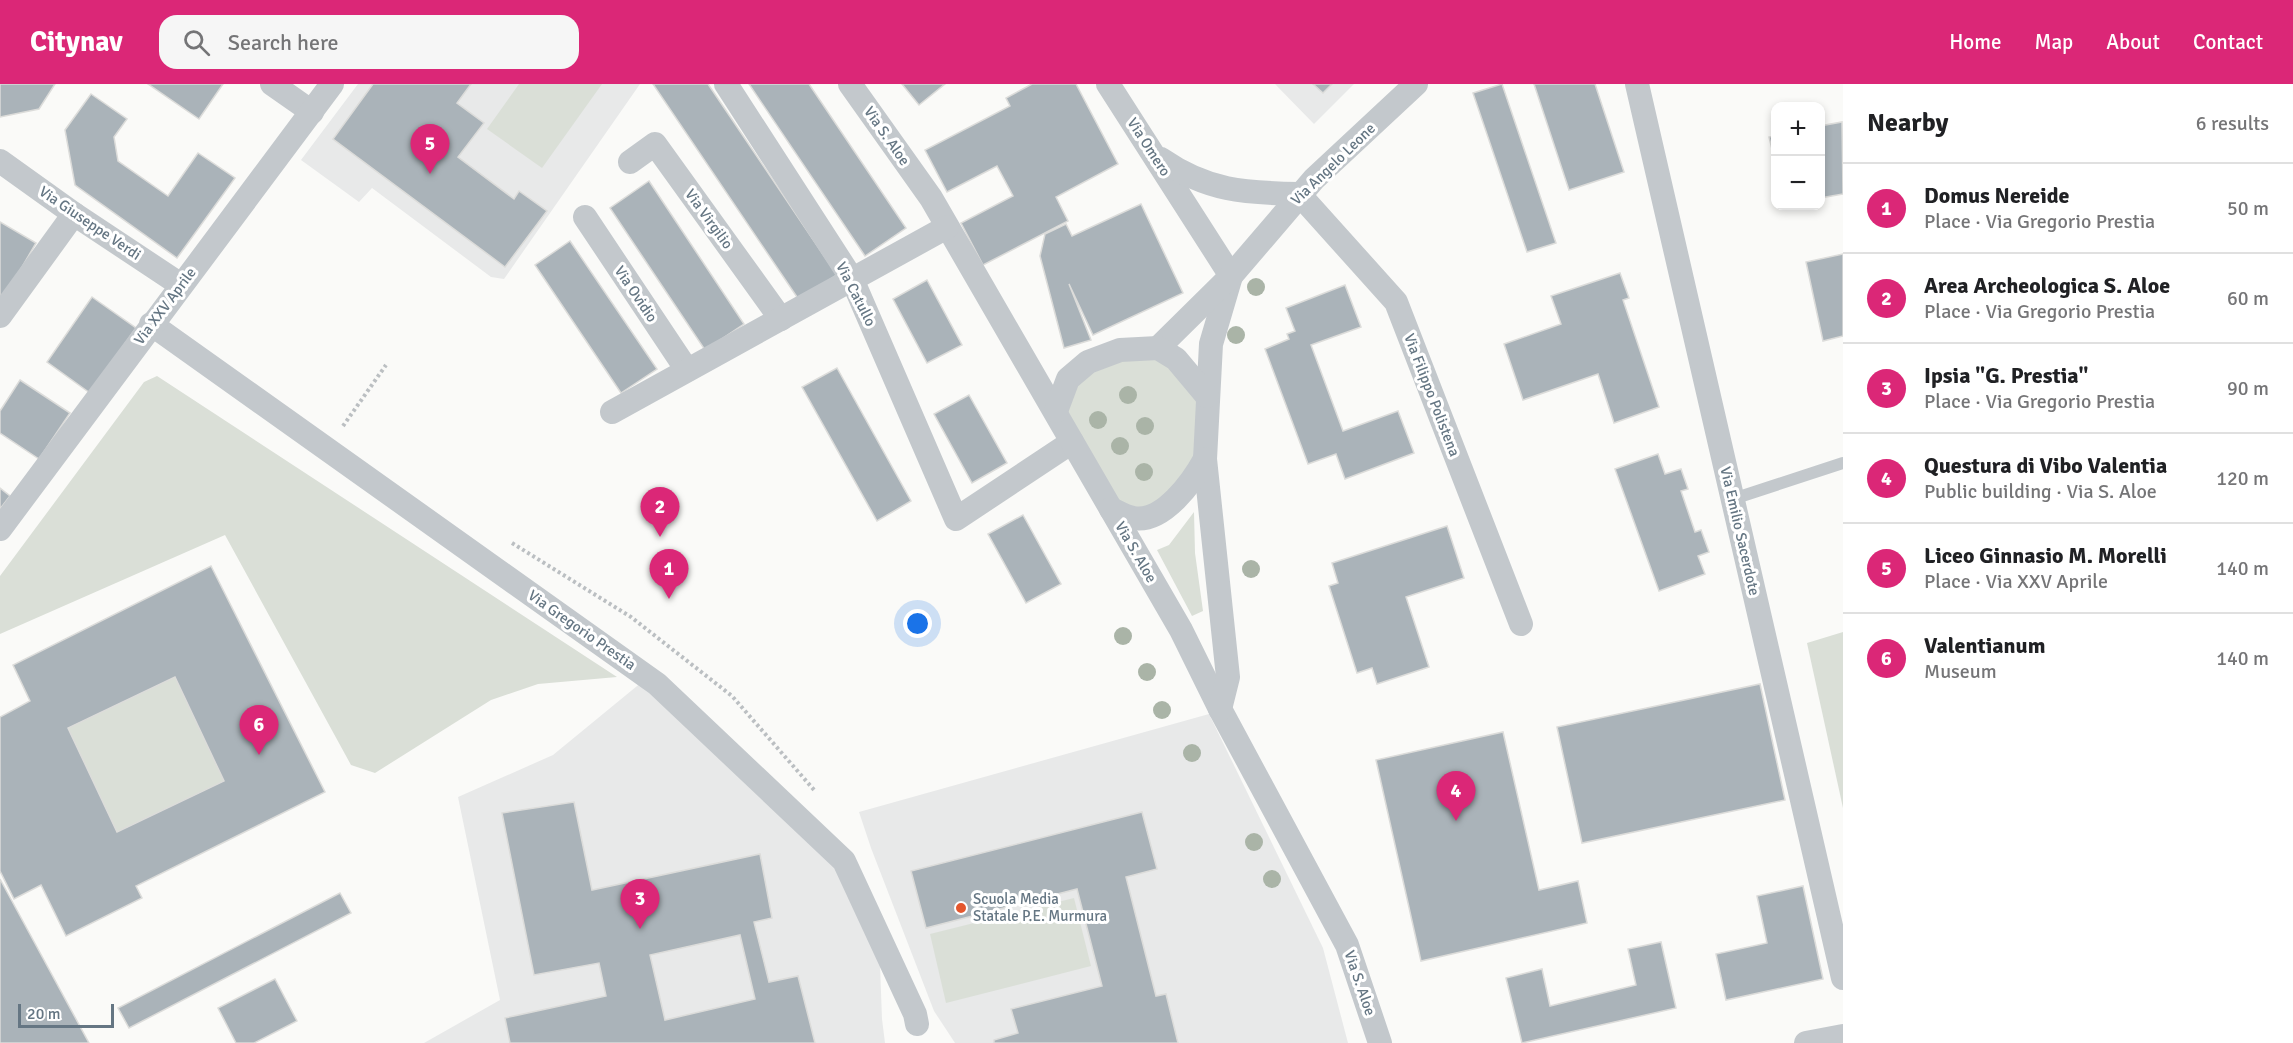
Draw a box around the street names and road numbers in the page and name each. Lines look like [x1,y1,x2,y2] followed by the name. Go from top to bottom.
[860,103,914,169] street label: Via S. Aloe
[1123,114,1175,180] street label: Via Omero
[1287,119,1379,209] street label: Via Angelo Leone
[36,182,144,264] street label: Via Giuseppe Verdi
[681,185,737,253] street label: Via Virgilio
[832,259,880,329] street label: Via Catullo
[611,262,661,326] street label: Via Ovidio
[130,264,200,348] street label: Via XXV Aprile
[1400,331,1464,459] street label: Via Filippo Polistena
[1716,465,1764,597] street label: Via Emilio Sacerdote
[1111,518,1161,586] street label: Via S. Aloe
[525,586,639,674] street label: Via Gregorio Prestia
[1340,948,1380,1018] street label: Via S. Aloe

